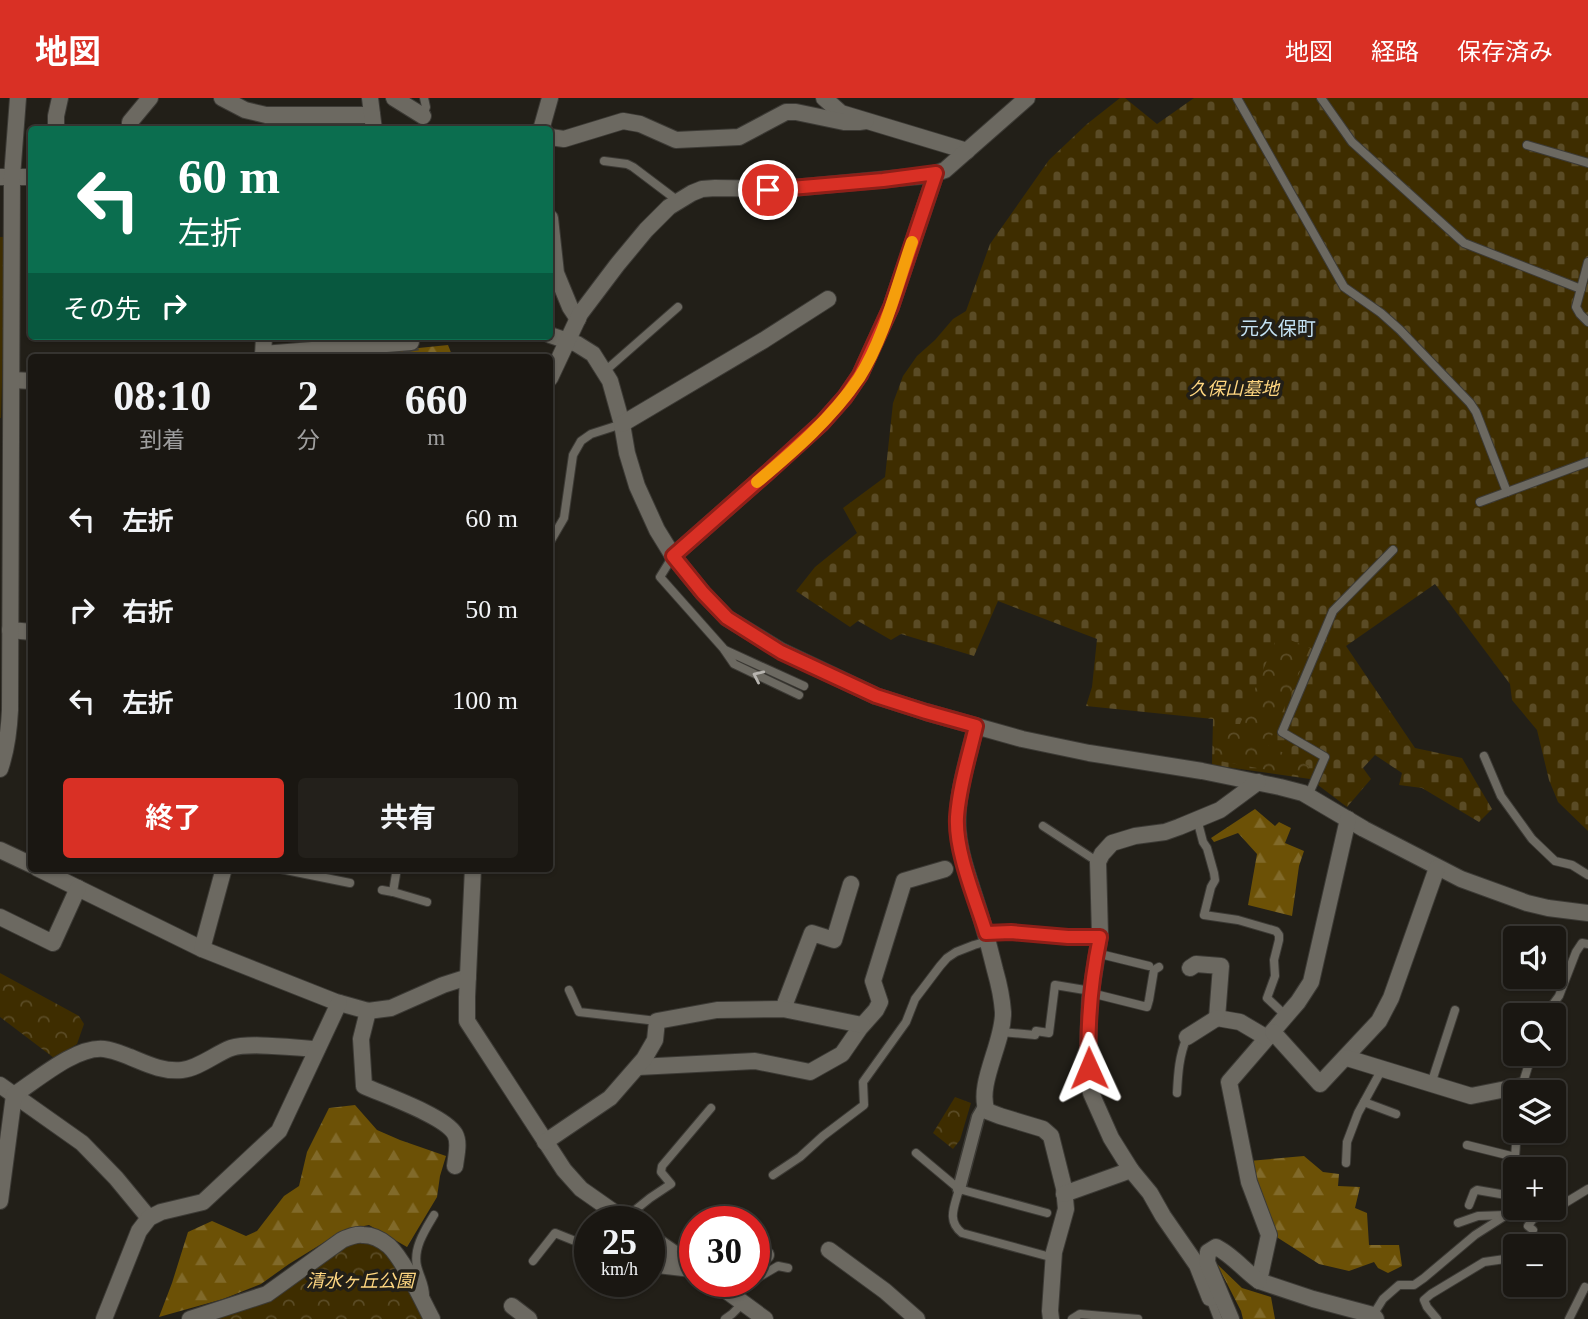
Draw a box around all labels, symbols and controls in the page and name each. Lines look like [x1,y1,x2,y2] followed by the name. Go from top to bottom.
[35,34,101,70] text: 地図
[1285,39,1333,65] text: 地図
[1371,39,1419,65] text: 経路
[1457,39,1553,65] text: 保存済み
[178,149,280,204] text: 60 m
[63,154,154,245] icon: left
[738,160,798,220] pin
[749,171,787,209] icon: arrive
[178,215,242,251] text: 左折
[155,287,193,325] icon: right
[63,295,141,324] text: その先
[1240,318,1316,339] district label: 元久保町
[113,373,211,419] text: 08:10
[298,373,319,419] text: 2
[405,377,468,423] text: 660
[1189,379,1281,399] park label: 久保山墓地
[427,425,445,450] text: m
[139,428,185,453] text: 到着
[297,428,320,453] text: 分
[63,500,101,538] icon: left
[465,504,518,533] text: 60 m
[122,507,174,536] text: 左折
[63,591,101,629] icon: right
[465,595,518,624] text: 50 m
[122,598,174,627] text: 右折
[753,670,765,684] one-way arrow
[63,682,101,720] icon: left
[452,686,518,715] text: 100 m
[122,689,174,718] text: 左折
[63,778,284,858] button: 終了
[298,778,518,858] button: 共有
[1503,926,1566,1297] map controls
[1503,926,1566,989] button: sound
[1503,1003,1566,1066] button: search
[1052,1031,1126,1105] position arrow
[1503,1080,1566,1143] button: layers
[1503,1157,1566,1220] button: +
[679,1206,770,1297] speed limit sign: 30
[602,1223,637,1262] text: 25
[1503,1234,1566,1297] button: −
[601,1259,638,1279] text: km/h
[306,1271,417,1291] park label: 清水ヶ丘公園

